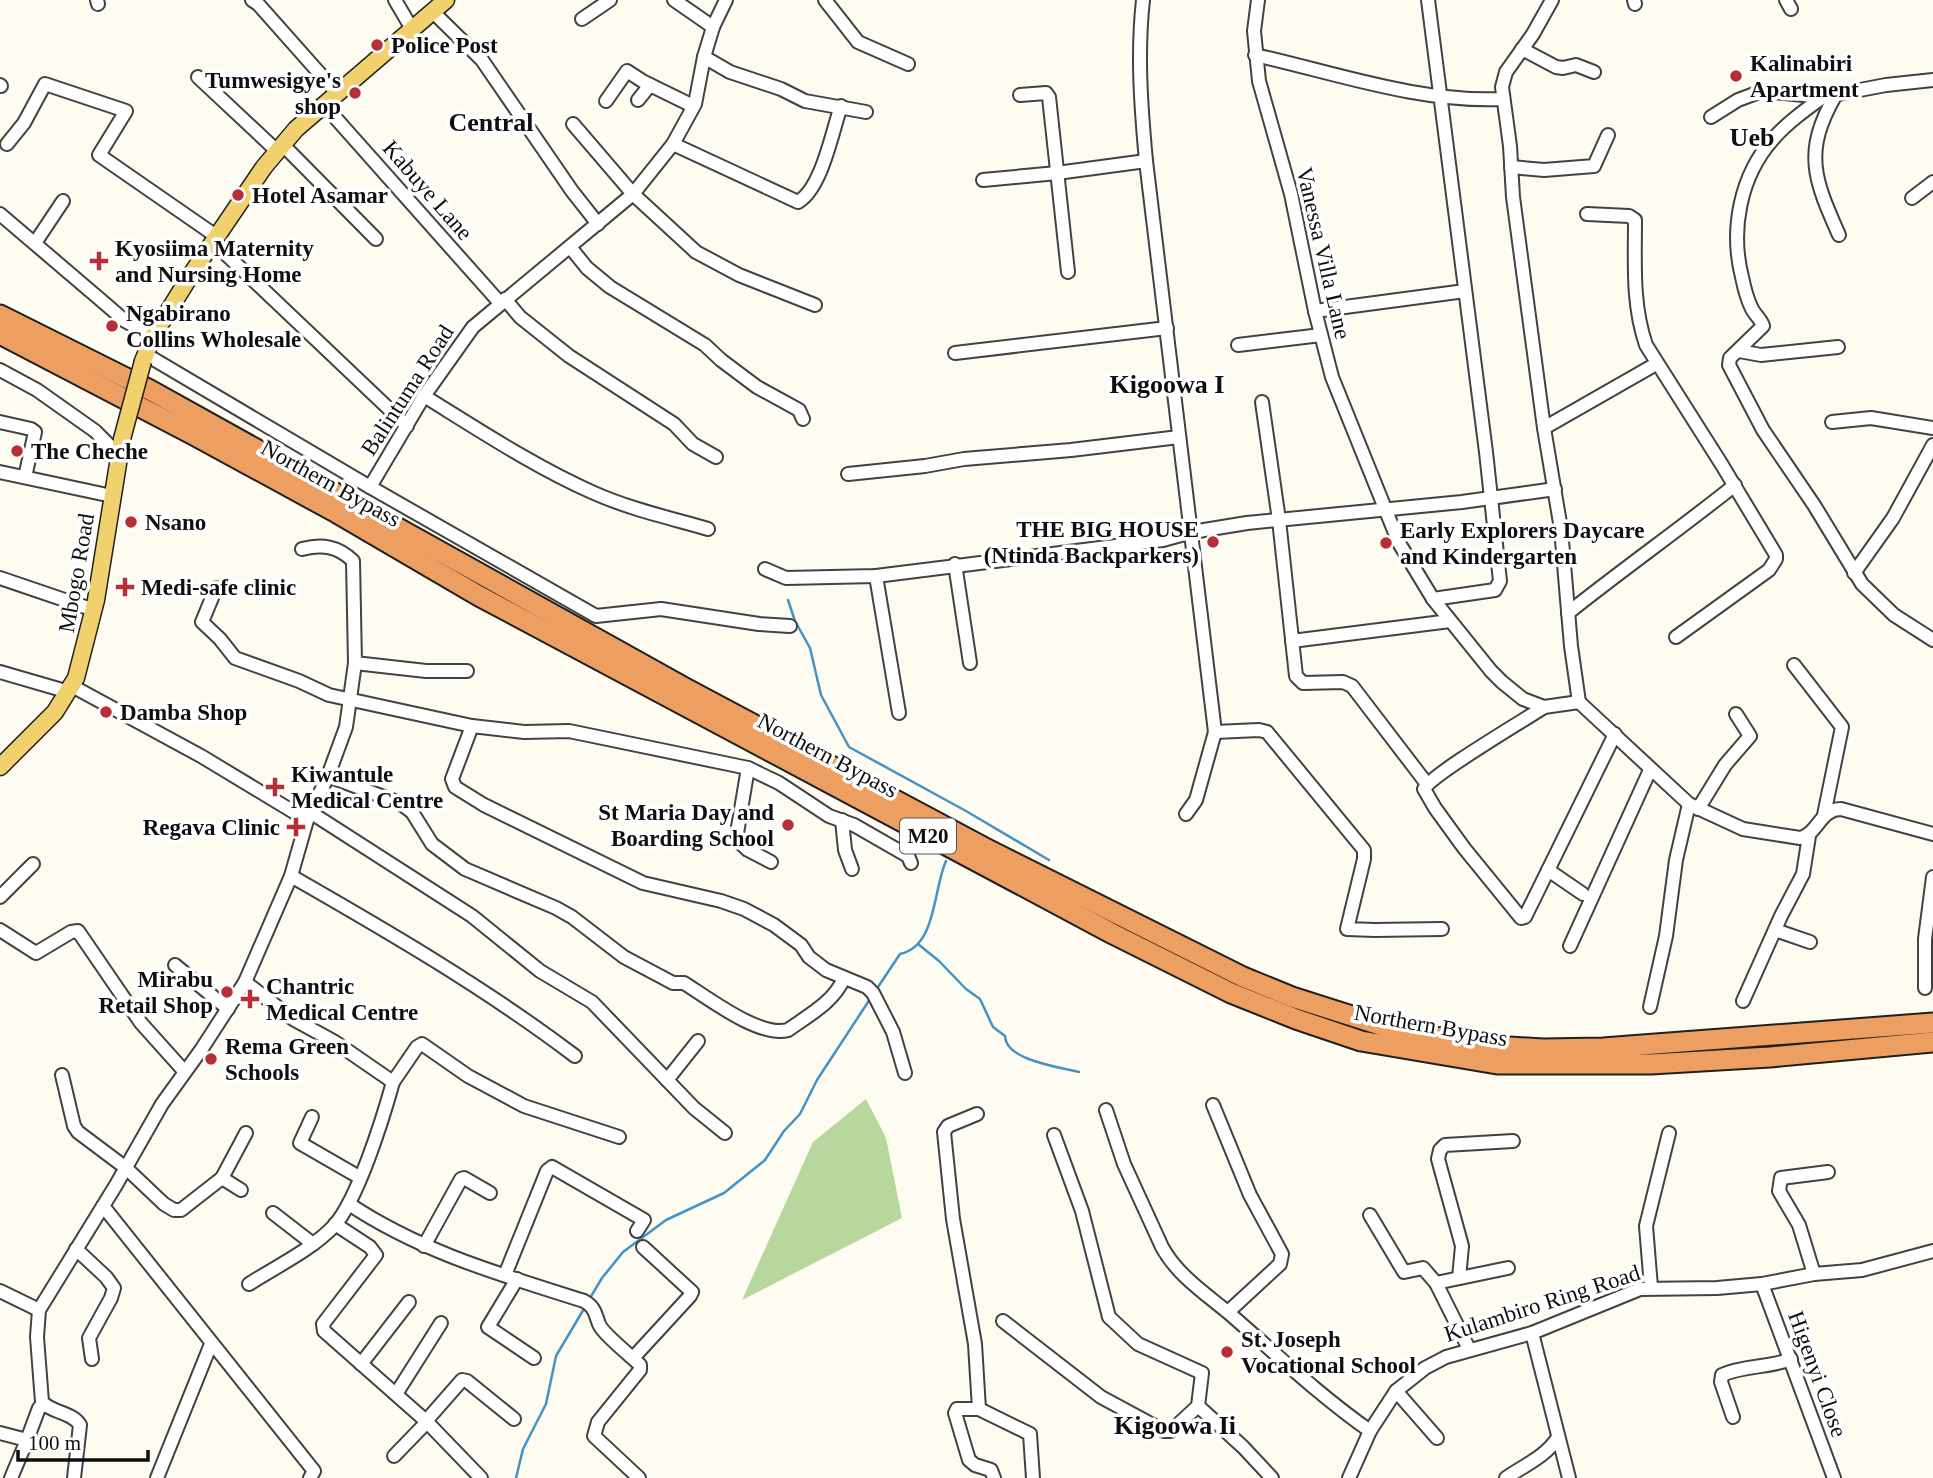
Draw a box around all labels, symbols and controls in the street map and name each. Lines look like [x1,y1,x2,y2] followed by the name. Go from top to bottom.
[391,33,498,58] place label: Police Post
[369,37,385,53] marker: Police Post
[1750,51,1859,102] place label: Kalinabiri Apartment
[205,68,341,119] place label: Tumwesigye's shop
[1728,68,1744,84] marker: Kalinabiri Apartment
[347,85,363,101] marker: Tumwesigye's shop
[448,108,534,137] district label: Central
[1730,123,1774,152] district label: Ueb
[378,136,477,245] street label: Kabuye Lane
[1292,165,1355,342] street label: Vanessa Villa Lane
[252,183,388,208] place label: Hotel Asamar
[230,187,246,203] marker: Hotel Asamar
[115,236,314,287] place label: Kyosiima Maternity and Nursing Home
[89,251,109,271] marker: Kyosiima Maternity and Nursing Home
[126,301,301,352] place label: Ngabirano Collins Wholesale
[104,318,120,334] marker: Ngabirano Collins Wholesale
[356,320,459,460] street label: Balintuma Road
[1110,370,1224,399] district label: Kigoowa I
[257,435,405,532] street label: Northern Bypass
[31,439,148,464] place label: The Cheche
[9,443,25,459] marker: The Cheche
[145,510,206,535] place label: Nsano
[54,511,99,635] street label: Mbogo Road
[123,514,139,530] marker: Nsano
[984,517,1199,568] place label: THE BIG HOUSE (Ntinda Backparkers)
[1400,518,1644,569] place label: Early Explorers Daycare and Kindergarten
[1205,534,1221,550] marker: THE BIG HOUSE (Ntinda Backparkers)
[1378,535,1394,551] marker: Early Explorers Daycare and Kindergarten
[141,575,296,600] place label: Medi-safe clinic
[115,577,135,597] marker: Medi-safe clinic
[120,700,247,725] place label: Damba Shop
[98,704,114,720] marker: Damba Shop
[753,708,902,803] street label: Northern Bypass
[291,762,443,813] place label: Kiwantule Medical Centre
[265,777,285,797] marker: Kiwantule Medical Centre
[598,800,774,851] place label: St Maria Day and Boarding School
[143,815,280,840] place label: Regava Clinic
[286,817,306,837] marker: Regava Clinic
[780,817,796,833] marker: St Maria Day and Boarding School
[900,818,956,854] road number: M20
[99,967,213,1018] place label: Mirabu Retail Shop
[266,974,418,1025] place label: Chantric Medical Centre
[219,984,235,1000] marker: Mirabu Retail Shop
[240,989,260,1009] marker: Chantric Medical Centre
[1352,1000,1510,1051] street label: Northern Bypass
[225,1034,349,1085] place label: Rema Green Schools
[203,1051,219,1067] marker: Rema Green Schools
[1441,1260,1644,1347] street label: Kulambiro Ring Road
[1783,1308,1852,1441] street label: Higenyi Close
[1241,1327,1416,1378] place label: St. Joseph Vocational School
[1219,1344,1235,1360] marker: St. Joseph Vocational School
[1114,1411,1236,1440] district label: Kigoowa Ii
[18,1418,147,1462] scale bar
[28,1431,81,1455] text: 100 m

